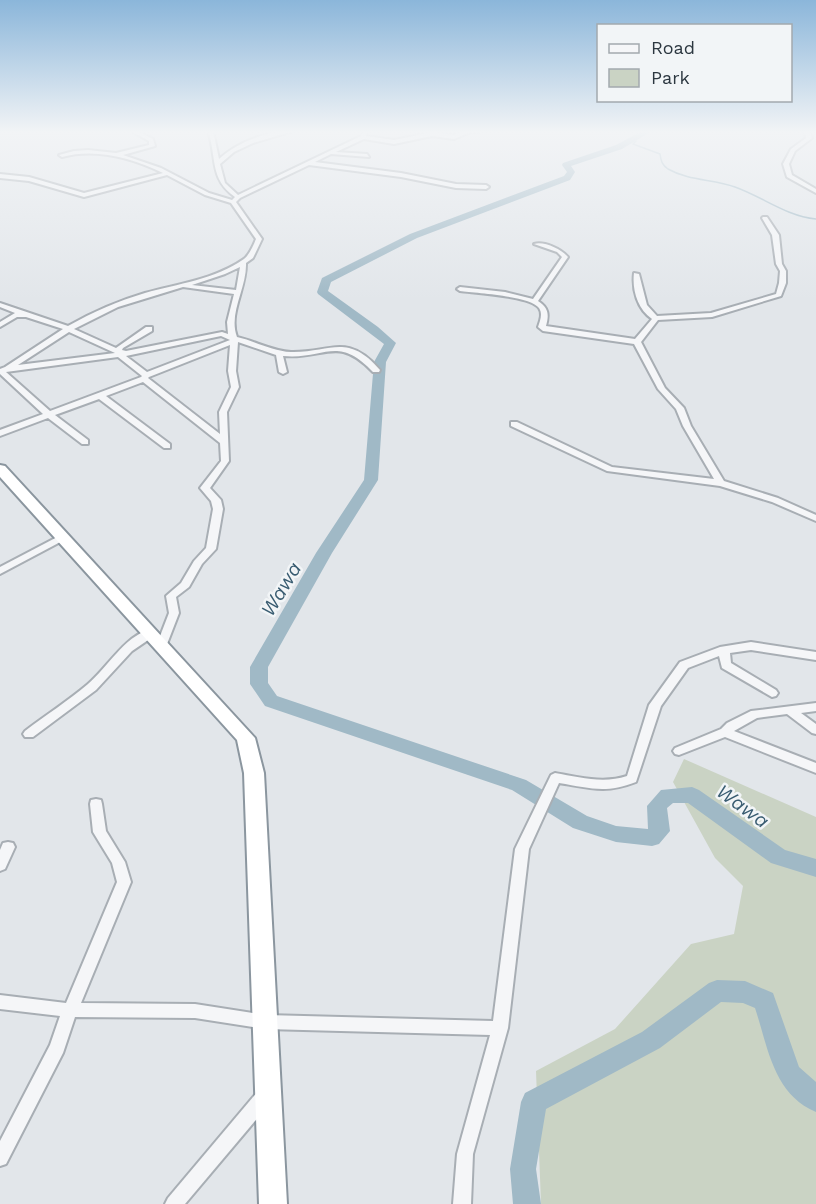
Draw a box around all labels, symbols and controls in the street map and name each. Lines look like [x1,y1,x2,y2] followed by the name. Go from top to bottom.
[597,24,792,102] legend
[651,37,695,58] text: Road
[651,67,690,88] text: Park
[256,558,306,620] water label: Wawa
[712,779,774,833] water label: Wawa

